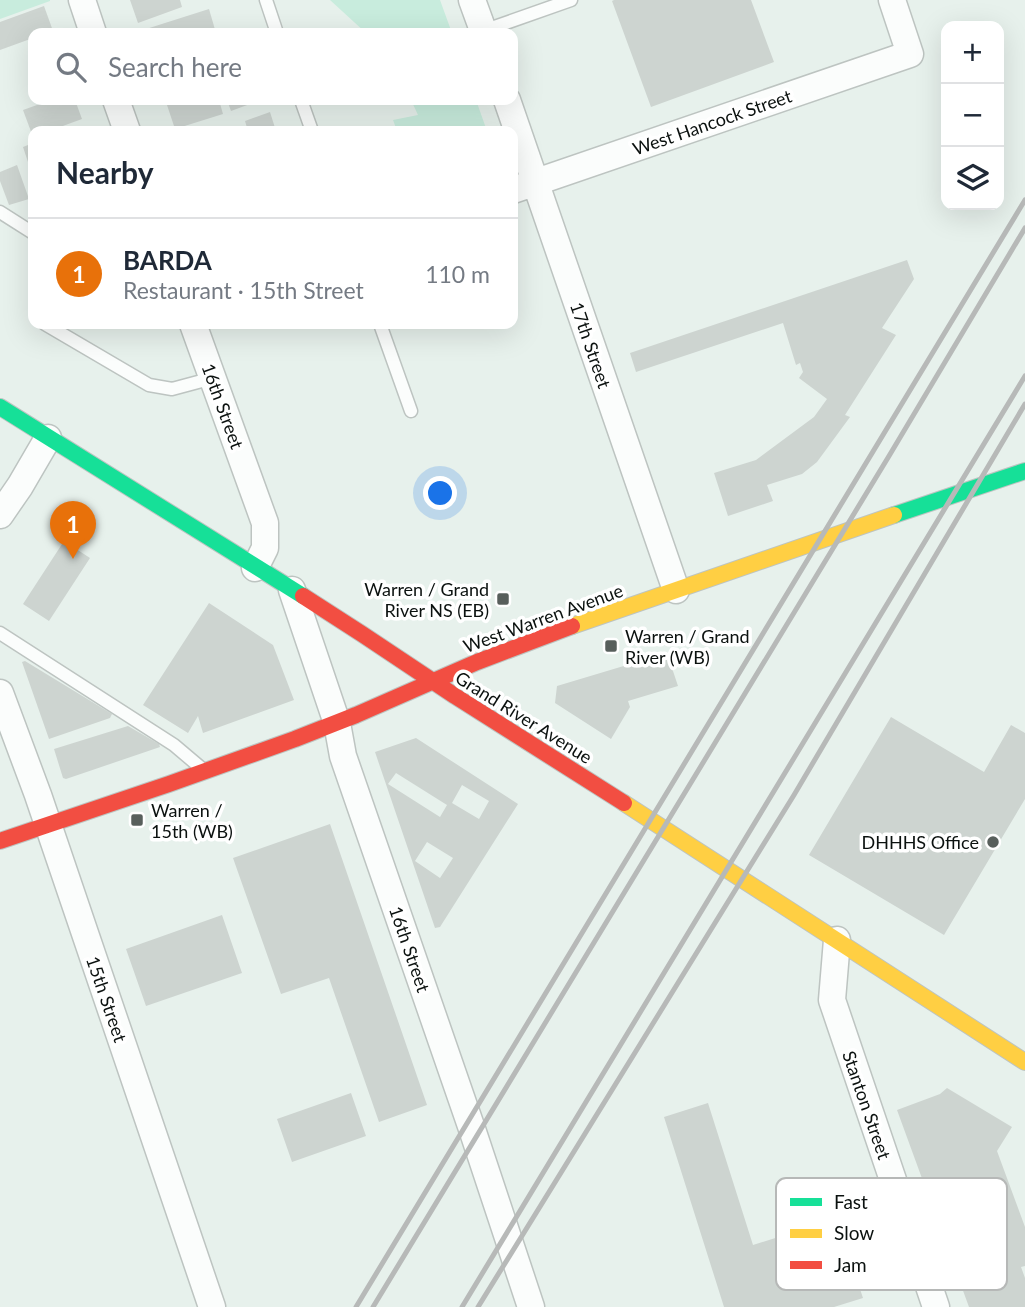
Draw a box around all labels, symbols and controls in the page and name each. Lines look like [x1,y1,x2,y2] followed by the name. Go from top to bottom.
[941,21,1004,210] map controls
[941,21,1004,84] button: +
[28,28,518,105] search box
[52,48,90,86] icon: search
[108,51,242,83] text: Search here
[630,84,795,160] street label: West Hancock Street
[941,84,1004,147] button: −
[941,147,1004,210] button: layers
[56,154,154,190] text: Nearby
[123,244,212,276] text: BARDA
[72,260,86,288] text: 1
[425,260,490,288] text: 110 m
[123,276,364,304] text: Restaurant · 15th Street
[566,299,616,391] street label: 17th Street
[197,360,249,452] street label: 16th Street
[423,476,457,510] your location
[50,501,96,559] pin: 1
[364,578,489,621] place label: Warren / Grand River NS (EB)
[460,579,626,657] street label: West Warren Avenue
[495,591,511,607] marker: Warren / Grand River NS (EB)
[625,625,750,668] place label: Warren / Grand River (WB)
[603,638,619,654] marker: Warren / Grand River (WB)
[452,666,596,768] street label: Grand River Avenue
[151,799,233,842] place label: Warren / 15th (WB)
[129,812,145,828] marker: Warren / 15th (WB)
[861,831,979,853] place label: DHHHS Office
[985,834,1001,850] marker: DHHHS Office
[385,903,435,995] street label: 16th Street
[82,953,132,1045] street label: 15th Street
[838,1048,896,1163] street label: Stanton Street
[776,1178,1007,1290] legend
[834,1190,868,1213] text: Fast
[834,1221,874,1244] text: Slow
[834,1253,867,1276] text: Jam

